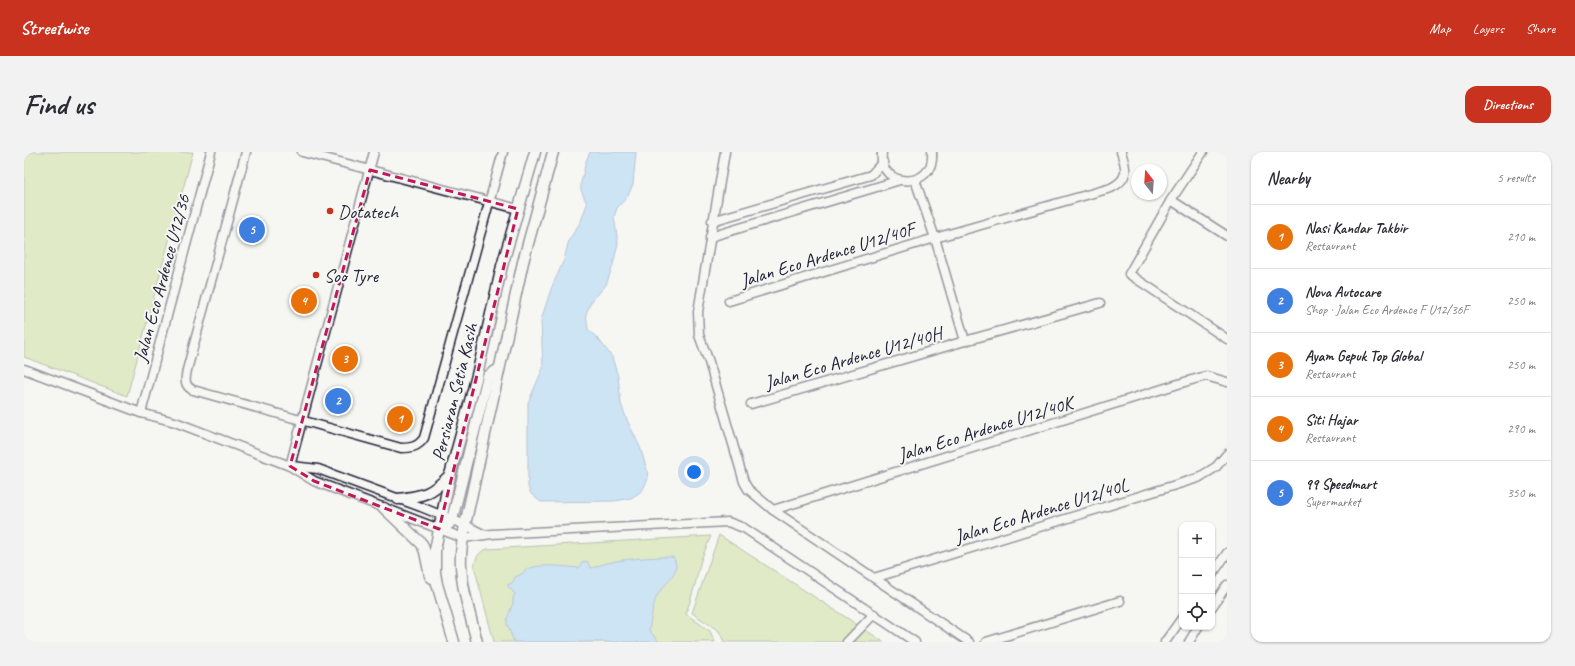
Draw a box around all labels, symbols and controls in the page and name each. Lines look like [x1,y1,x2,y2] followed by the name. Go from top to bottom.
[20,16,88,40] text: Streetwise
[1429,20,1451,37] text: Map
[1473,20,1504,37] text: Layers
[1526,20,1555,37] text: Share
[1465,86,1551,123] button: Directions
[24,87,94,122] text: Find us
[1131,164,1167,200] north arrow
[1267,168,1310,189] text: Nearby
[1497,170,1535,186] text: 5 results
[128,191,196,365] street label: Jalan Eco Ardence U12/36
[338,200,399,224] place label: Dotatech
[325,206,335,216] marker: Dotatech
[239,215,265,245] pin: 5
[736,216,921,293] street label: Jalan Eco Ardence U12/40F
[1305,219,1407,238] text: Nasi Kandar Takbir
[1277,229,1283,245] text: 1
[1507,229,1535,245] text: 210 m
[1305,238,1355,254] text: Restaurant
[324,264,380,288] place label: Soo Tyre
[311,270,321,280] marker: Soo Tyre
[1305,283,1380,302] text: Nova Autocare
[291,286,317,316] pin: 4
[1277,293,1283,309] text: 2
[1507,293,1535,309] text: 250 m
[1305,302,1469,318] text: Shop · Jalan Eco Ardence F U12/36F
[426,320,484,464] street label: Persiaran Setia Kasih
[761,320,948,395] street label: Jalan Eco Ardence U12/40H
[332,344,358,374] pin: 3
[1305,347,1422,366] text: Ayam Gepuk Top Global
[1277,357,1283,373] text: 3
[1507,357,1535,373] text: 250 m
[1305,366,1355,382] text: Restaurant
[325,386,351,416] pin: 2
[894,390,1079,467] street label: Jalan Eco Ardence U12/40K
[387,404,413,434] pin: 1
[1305,411,1357,430] text: Siti Hajar
[1277,421,1283,437] text: 4
[1507,421,1535,437] text: 290 m
[1305,430,1355,446] text: Restaurant
[684,462,704,482] your location
[951,473,1132,549] street label: Jalan Eco Ardence U12/40L
[1305,475,1376,494] text: 99 Speedmart
[1277,485,1283,501] text: 5
[1507,485,1535,501] text: 350 m
[1305,494,1360,510] text: Supermarket
[1179,522,1215,630] map controls
[1179,522,1215,558] button: +
[1179,558,1215,594] button: −
[1179,594,1215,630] button: locate

